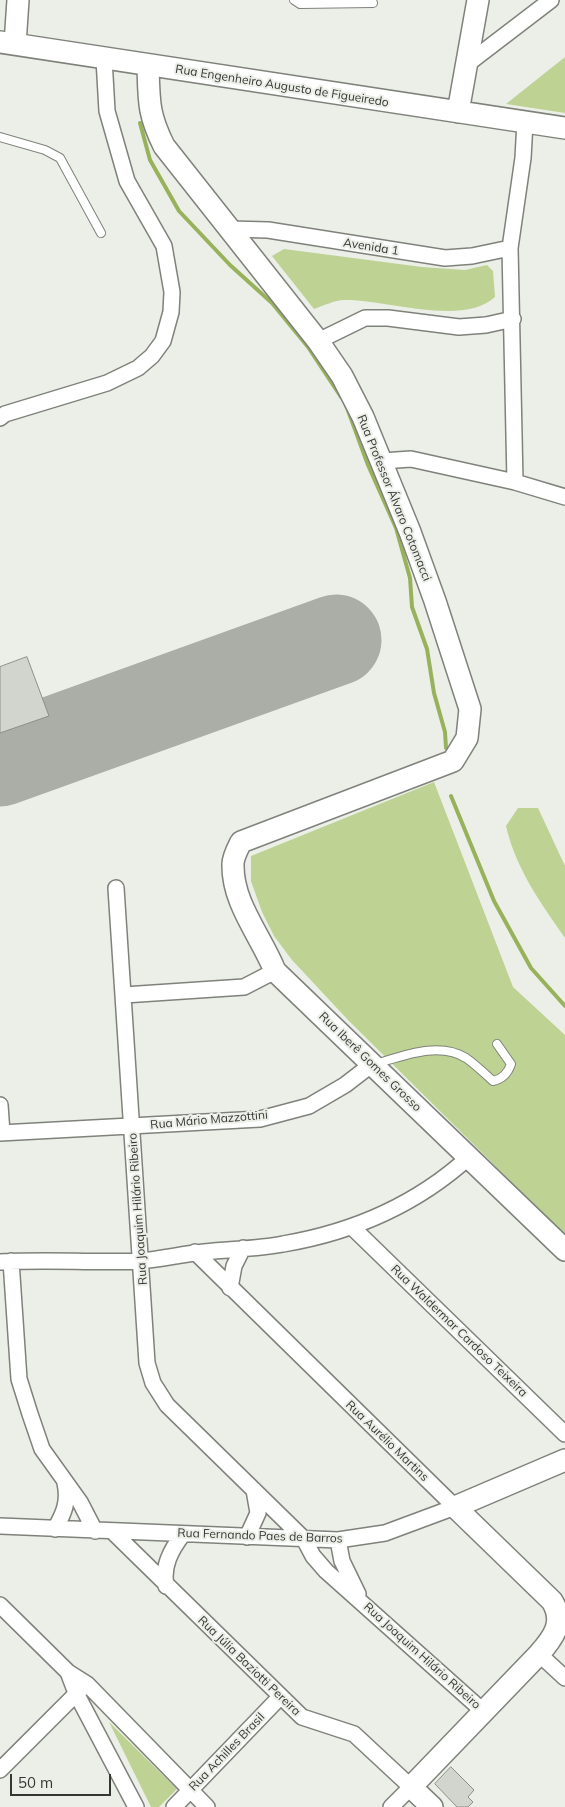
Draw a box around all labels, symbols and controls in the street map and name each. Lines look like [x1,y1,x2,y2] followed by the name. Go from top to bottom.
[174,62,390,110] street label: Rua Engenheiro Augusto de Figueiredo
[342,236,400,258] street label: Avenida 1
[354,413,434,583] street label: Rua Professor Álvaro Cotomacci
[316,1009,424,1115] street label: Rua Iberê Gomes Grosso
[150,1108,268,1132] street label: Rua Mário Mazzottini
[126,1132,150,1286] street label: Rua Joaquim Hilário Ribeiro
[388,1262,530,1400] street label: Rua Waldermar Cardoso Teixeira
[342,1398,432,1484] street label: Rua Aurélio Martins
[177,1526,343,1546] street label: Rua Fernando Paes de Barros
[361,1600,483,1712] street label: Rua Joaquim Hilário Ribeiro
[195,1613,303,1719] street label: Rua Júlia Baziotti Pereira
[186,1710,268,1794] street label: Rua Achilles Brasil
[12,1764,114,1796] scale bar
[18,1773,53,1792] text: 50 m

